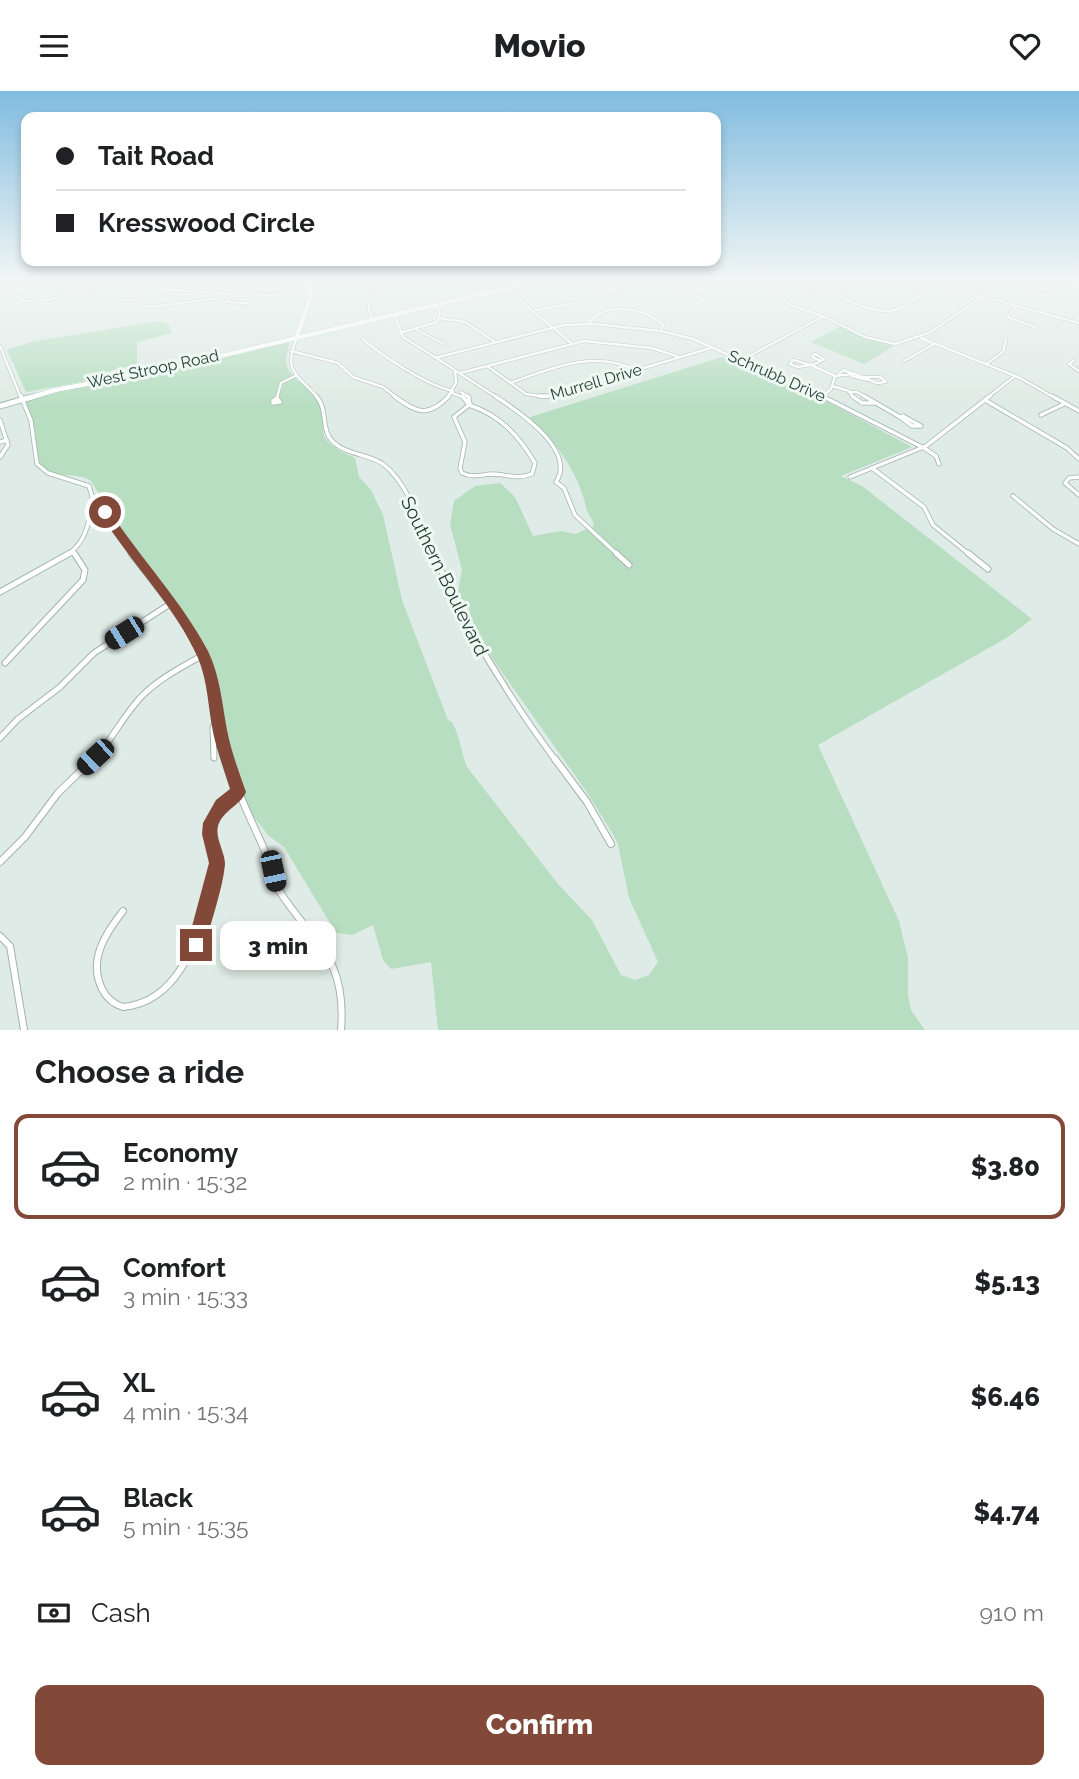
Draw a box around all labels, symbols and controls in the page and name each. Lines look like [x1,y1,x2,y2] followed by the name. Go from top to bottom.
[35,27,73,65] icon: menu
[493,27,586,64] text: Movio
[1006,27,1044,65] icon: heart
[98,141,214,171] text: Tait Road
[98,208,315,238] text: Kresswood Circle
[86,346,220,392] street label: West Stroop Road
[725,346,829,406] street label: Schrubb Drive
[548,360,644,404] street label: Murrell Drive
[397,492,493,660] street label: Southern Boulevard
[89,496,121,528] route start
[101,613,148,653] car
[73,735,118,779] car
[259,848,288,894] car
[220,921,336,969] callout: 3 min
[180,929,212,961] route end
[248,932,308,959] text: 3 min
[35,1053,244,1090] text: Choose a ride
[39,1135,102,1198] icon: car
[123,1138,238,1168] text: Economy
[971,1152,1040,1182] text: $3.80
[123,1168,247,1195] text: 2 min · 15:32
[39,1250,102,1313] icon: car
[123,1253,226,1283] text: Comfort
[974,1267,1040,1297] text: $5.13
[123,1283,248,1310] text: 3 min · 15:33
[39,1365,102,1428] icon: car
[123,1368,155,1398] text: XL
[970,1382,1040,1412] text: $6.46
[123,1398,249,1425] text: 4 min · 15:34
[39,1480,102,1543] icon: car
[123,1483,193,1513] text: Black
[973,1497,1040,1527] text: $4.74
[123,1513,249,1540] text: 5 min · 15:35
[35,1594,73,1632] icon: cash
[91,1598,151,1628] text: Cash
[980,1599,1044,1626] text: 910 m
[35,1685,1044,1765] button: Confirm

